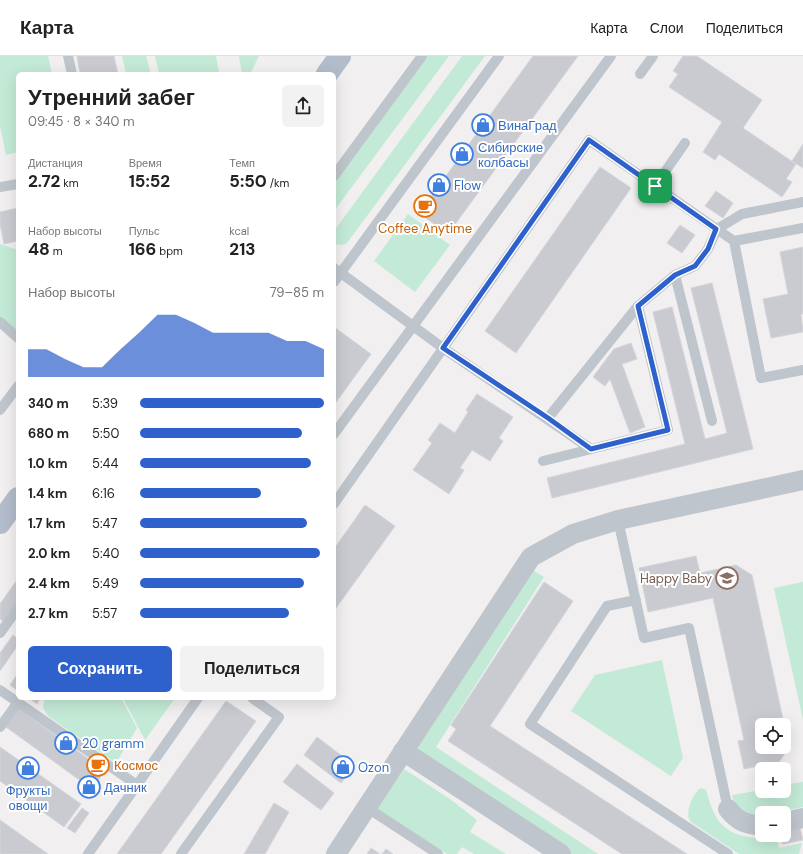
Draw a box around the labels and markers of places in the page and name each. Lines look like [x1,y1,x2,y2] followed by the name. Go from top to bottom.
[470,112,496,138] shop icon: ВинаГрад
[498,117,557,134] place label: ВинаГрад
[478,139,543,171] place label: Сибирские колбасы
[449,141,475,167] shop icon: Сибирские колбасы
[638,169,672,203] pin
[426,172,452,198] shop icon: Flow
[454,177,481,194] place label: Flow
[412,193,438,219] cafe icon: Coffee Anytime
[378,220,472,237] place label: Coffee Anytime
[714,565,740,591] school or university icon: Happy Baby
[640,570,712,587] place label: Happy Baby
[53,730,79,756] shop icon: 20 gramm
[82,735,144,752] place label: 20 gramm
[85,752,111,778] cafe icon: Космос
[330,754,356,780] shop icon: Ozon
[15,755,41,781] shop icon: Фрукты овощи
[114,757,158,774] place label: Космос
[358,759,389,776] place label: Ozon
[76,774,102,800] shop icon: Дачник
[104,779,147,796] place label: Дачник
[6,782,50,814] place label: Фрукты овощи

